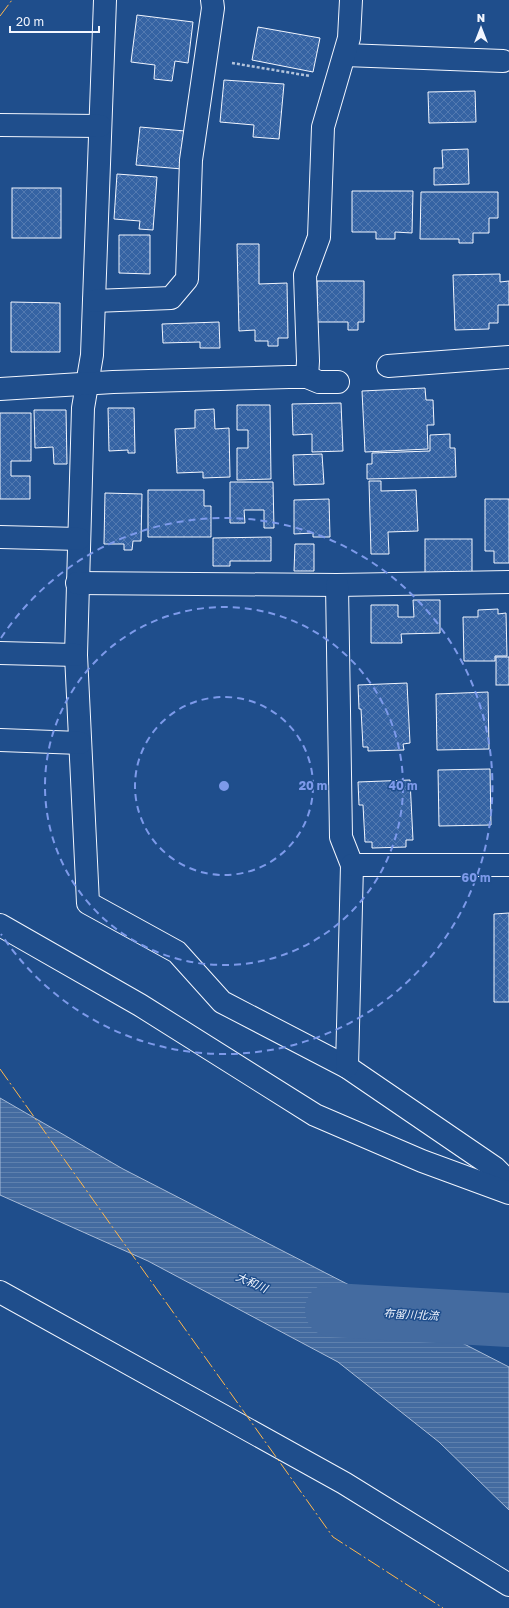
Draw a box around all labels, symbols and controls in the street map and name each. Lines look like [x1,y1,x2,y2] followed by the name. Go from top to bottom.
[10,8,99,34] scale bar
[461,8,501,48] north arrow
[477,11,485,24] text: N
[16,14,44,29] text: 20 m
[299,778,327,793] text: 20 m
[389,778,417,793] text: 40 m
[217,779,231,793] centre of rings
[462,870,490,885] text: 60 m
[234,1269,271,1295] water label: 大和川
[383,1306,441,1322] water label: 布留川北流

